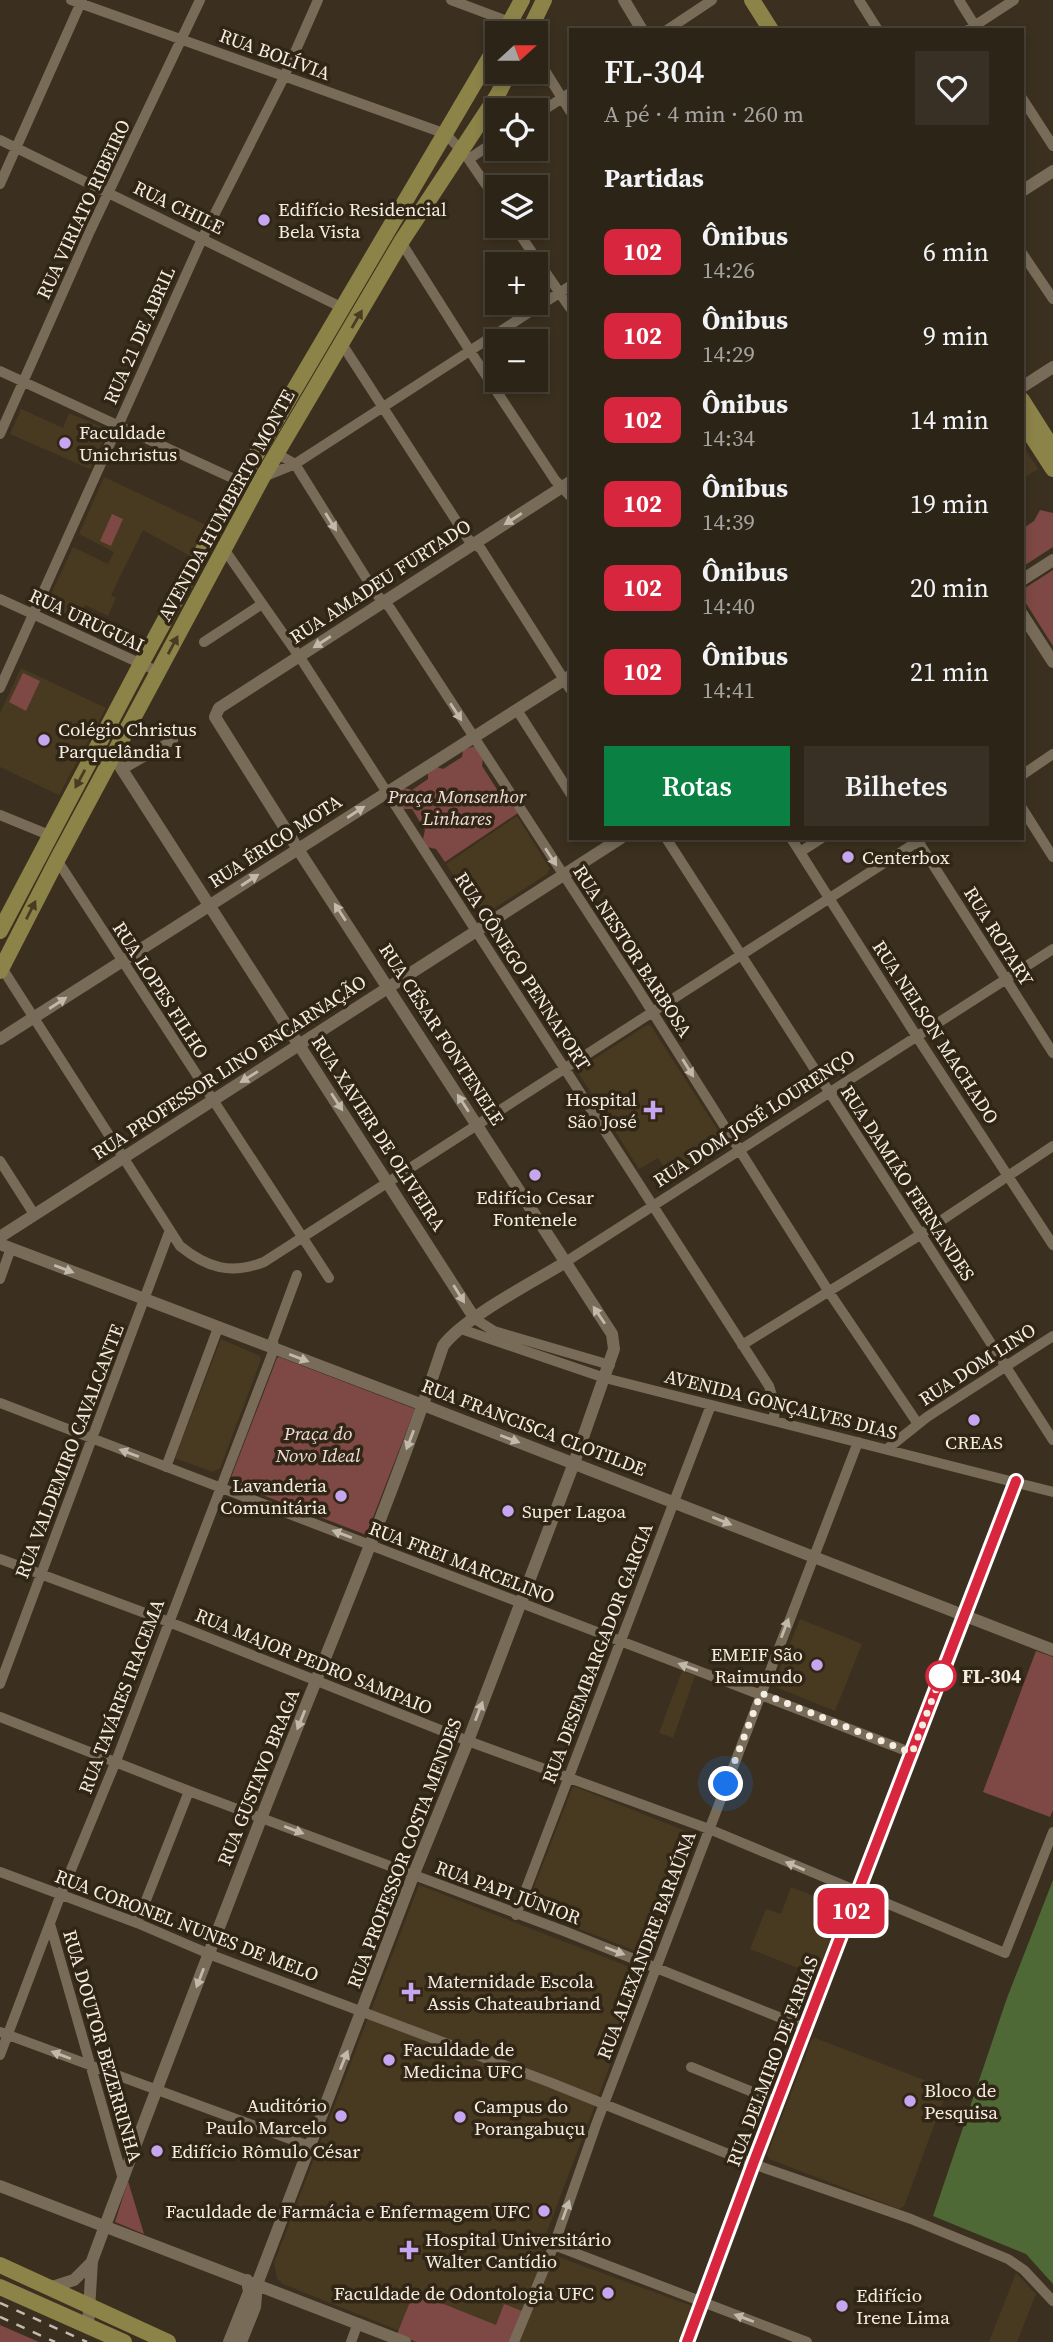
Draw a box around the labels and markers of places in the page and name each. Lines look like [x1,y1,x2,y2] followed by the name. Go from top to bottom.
[278,196,447,244] place label: Edifício Residencial Bela Vista
[256,212,272,228] marker: Edifício Residencial Bela Vista
[79,419,177,467] place label: Faculdade Unichristus
[57,435,73,451] marker: Faculdade Unichristus
[58,716,197,764] place label: Colégio Christus Parquelândia I
[36,732,52,748] marker: Colégio Christus Parquelândia I
[862,844,950,870] place label: Centerbox
[840,849,856,865] marker: Centerbox
[566,1086,637,1134] place label: Hospital São José
[643,1100,663,1120] marker: Hospital São José
[527,1167,543,1183] marker: Edifício Cesar Fontenele
[476,1184,594,1232] place label: Edifício Cesar Fontenele
[966,1412,982,1428] marker: CREAS
[945,1429,1003,1455] place label: CREAS
[220,1472,327,1520] place label: Lavanderia Comunitária
[333,1488,349,1504] marker: Lavanderia Comunitária
[522,1498,627,1524] place label: Super Lagoa
[500,1503,516,1519] marker: Super Lagoa
[711,1641,803,1689] place label: EMEIF São Raimundo
[809,1657,825,1673] marker: EMEIF São Raimundo
[926,1661,956,1691] marker: FL-304
[962,1663,1021,1689] place label: FL-304
[427,1968,601,2016] place label: Maternidade Escola Assis Chateaubriand
[401,1982,421,2002] marker: Maternidade Escola Assis Chateaubriand
[403,2036,523,2084] place label: Faculdade de Medicina UFC
[381,2052,397,2068] marker: Faculdade de Medicina UFC
[924,2077,998,2125] place label: Bloco de Pesquisa
[205,2092,327,2140] place label: Auditório Paulo Marcelo
[474,2093,585,2141] place label: Campus do Porangabuçu
[902,2093,918,2109] marker: Bloco de Pesquisa
[333,2108,349,2124] marker: Auditório Paulo Marcelo
[452,2109,468,2125] marker: Campus do Porangabuçu
[171,2138,360,2164] place label: Edifício Rômulo César
[149,2143,165,2159] marker: Edifício Rômulo César
[165,2198,530,2224] place label: Faculdade de Farmácia e Enfermagem UFC
[536,2203,552,2219] marker: Faculdade de Farmácia e Enfermagem UFC
[425,2226,611,2274] place label: Hospital Universitário Walter Cantídio
[399,2240,419,2260] marker: Hospital Universitário Walter Cantídio
[334,2280,594,2306] place label: Faculdade de Odontologia UFC
[856,2282,950,2330] place label: Edifício Irene Lima
[600,2285,616,2301] marker: Faculdade de Odontologia UFC
[834,2298,850,2314] marker: Edifício Irene Lima

